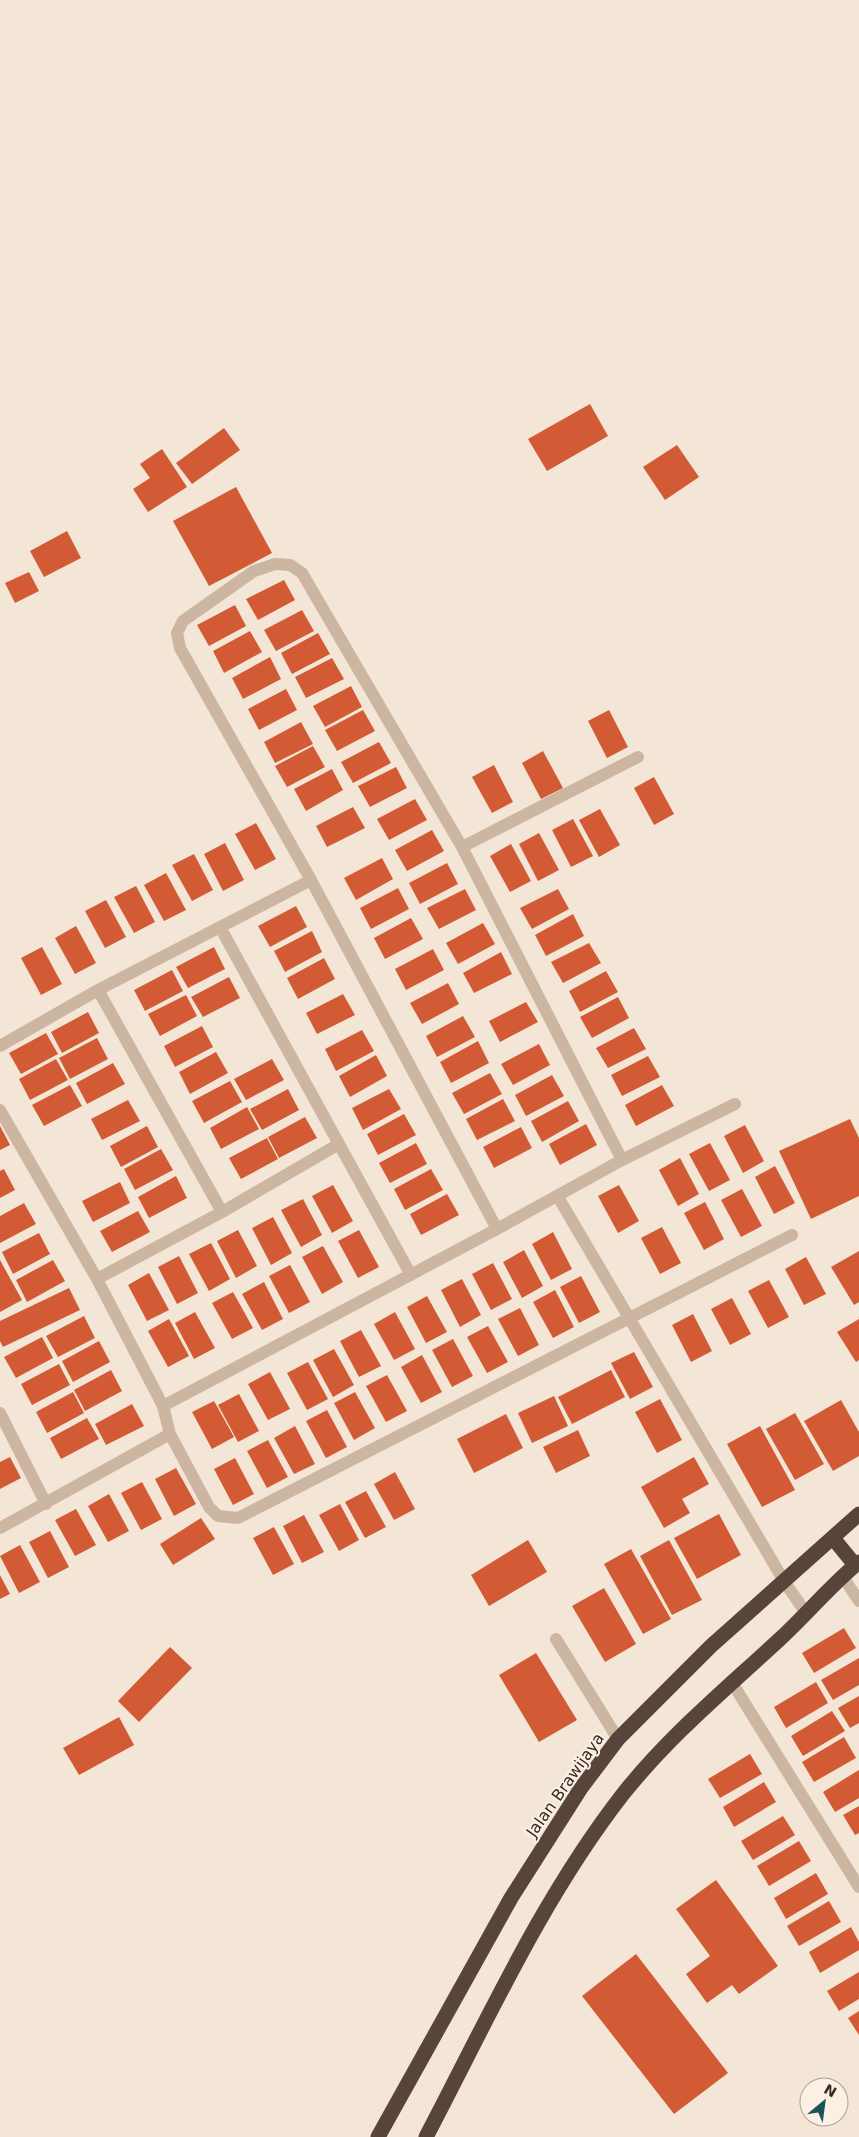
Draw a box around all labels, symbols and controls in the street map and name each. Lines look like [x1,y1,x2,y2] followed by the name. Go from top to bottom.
[522,1729,608,1841] street label: Jalan Brawijaya
[799,2077,849,2127] north arrow
[821,2081,839,2100] text: N

